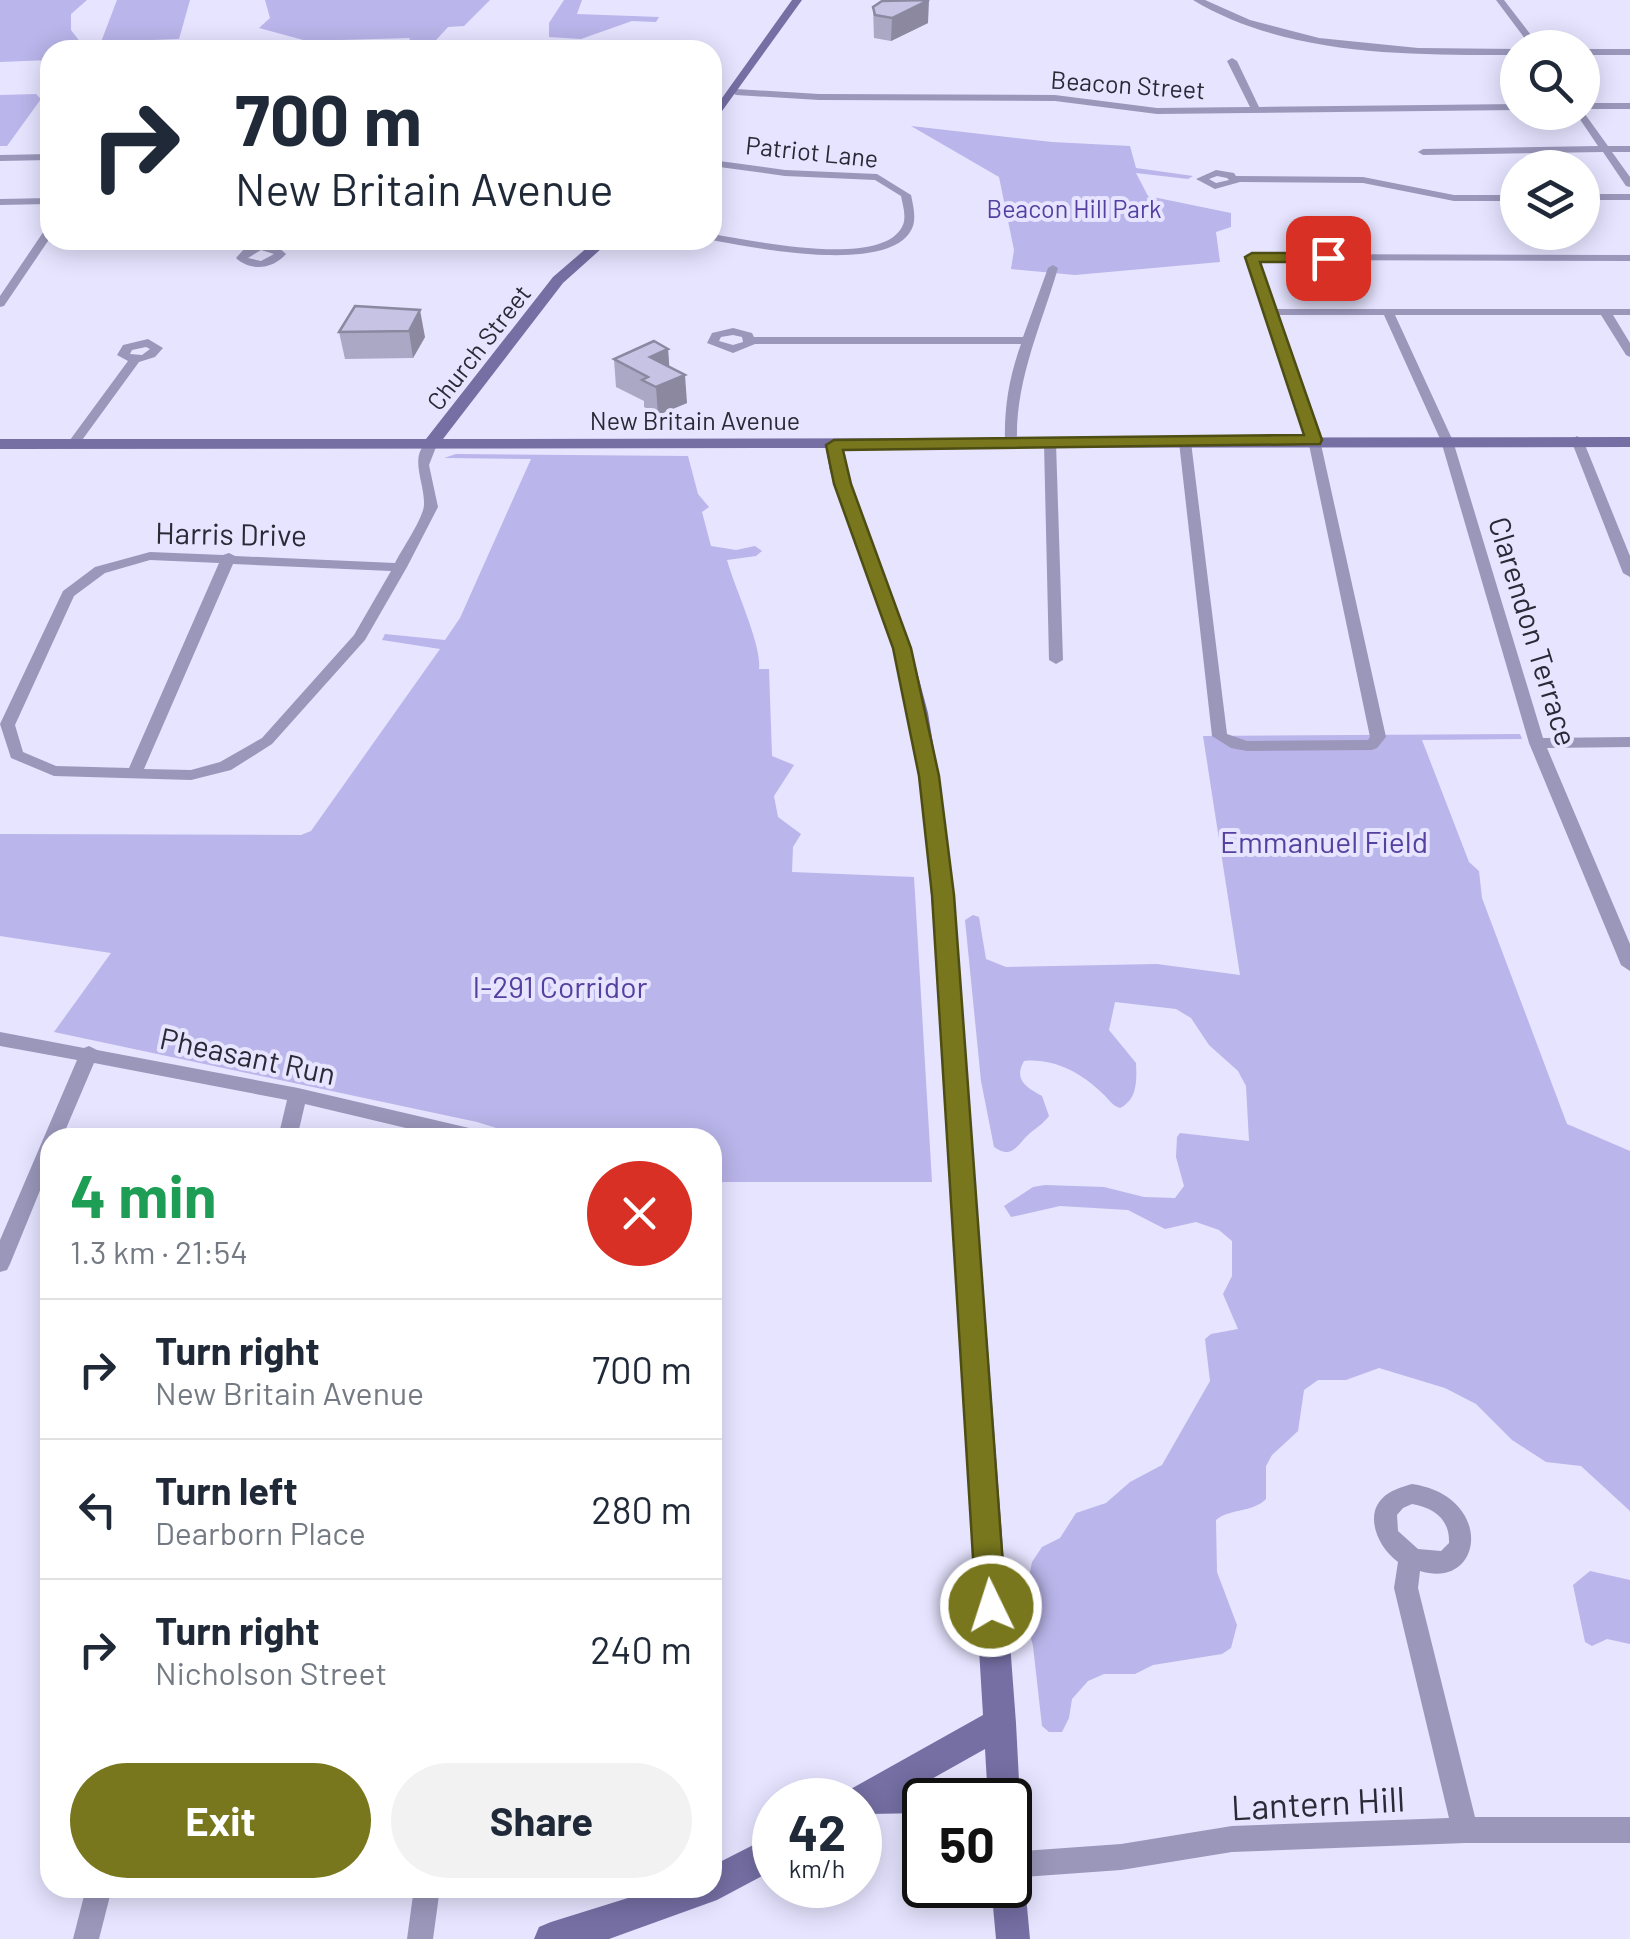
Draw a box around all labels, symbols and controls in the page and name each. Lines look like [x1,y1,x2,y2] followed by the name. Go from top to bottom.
[1500,30,1600,250] map controls
[1500,30,1600,130] button: search
[1050,64,1206,104] street label: Beacon Street
[235,76,422,160] text: 700 m
[70,80,200,210] icon: right
[744,129,880,173] street label: Patriot Lane
[1500,150,1600,250] button: layers
[235,161,613,215] text: New Britain Avenue
[986,193,1162,223] park label: Beacon Hill Park
[1286,216,1371,301] pin
[1301,231,1356,286] icon: arrive
[420,278,536,416] street label: Church Street
[590,405,800,435] street label: New Britain Avenue
[1482,512,1586,750] street label: Clarendon Terrace
[155,514,307,552] street label: Harris Drive
[1220,823,1428,859] park label: Emmanuel Field
[473,968,648,1004] park label: I-291 Corridor
[157,1019,339,1091] street label: Pheasant Run
[70,1158,217,1230] text: 4 min
[587,1161,692,1266] button: close
[70,1232,248,1270] text: 1.3 km · 21:54
[155,1327,320,1373] text: Turn right
[70,1342,125,1397] icon: right
[592,1346,692,1392] text: 700 m
[155,1373,424,1411] text: New Britain Avenue
[155,1467,298,1513] text: Turn left
[70,1482,125,1537] icon: left
[591,1486,692,1532] text: 280 m
[155,1513,366,1551] text: Dearborn Place
[939,1554,1043,1658] position arrow
[155,1607,320,1653] text: Turn right
[70,1622,125,1677] icon: right
[590,1626,692,1672] text: 240 m
[155,1653,387,1691] text: Nicholson Street
[70,1763,371,1878] button: Exit
[391,1763,692,1878] button: Share
[1230,1776,1406,1828] street label: Lantern Hill
[902,1778,1032,1908] speed limit sign: 50
[788,1801,846,1861] text: 42
[789,1853,845,1883] text: km/h

